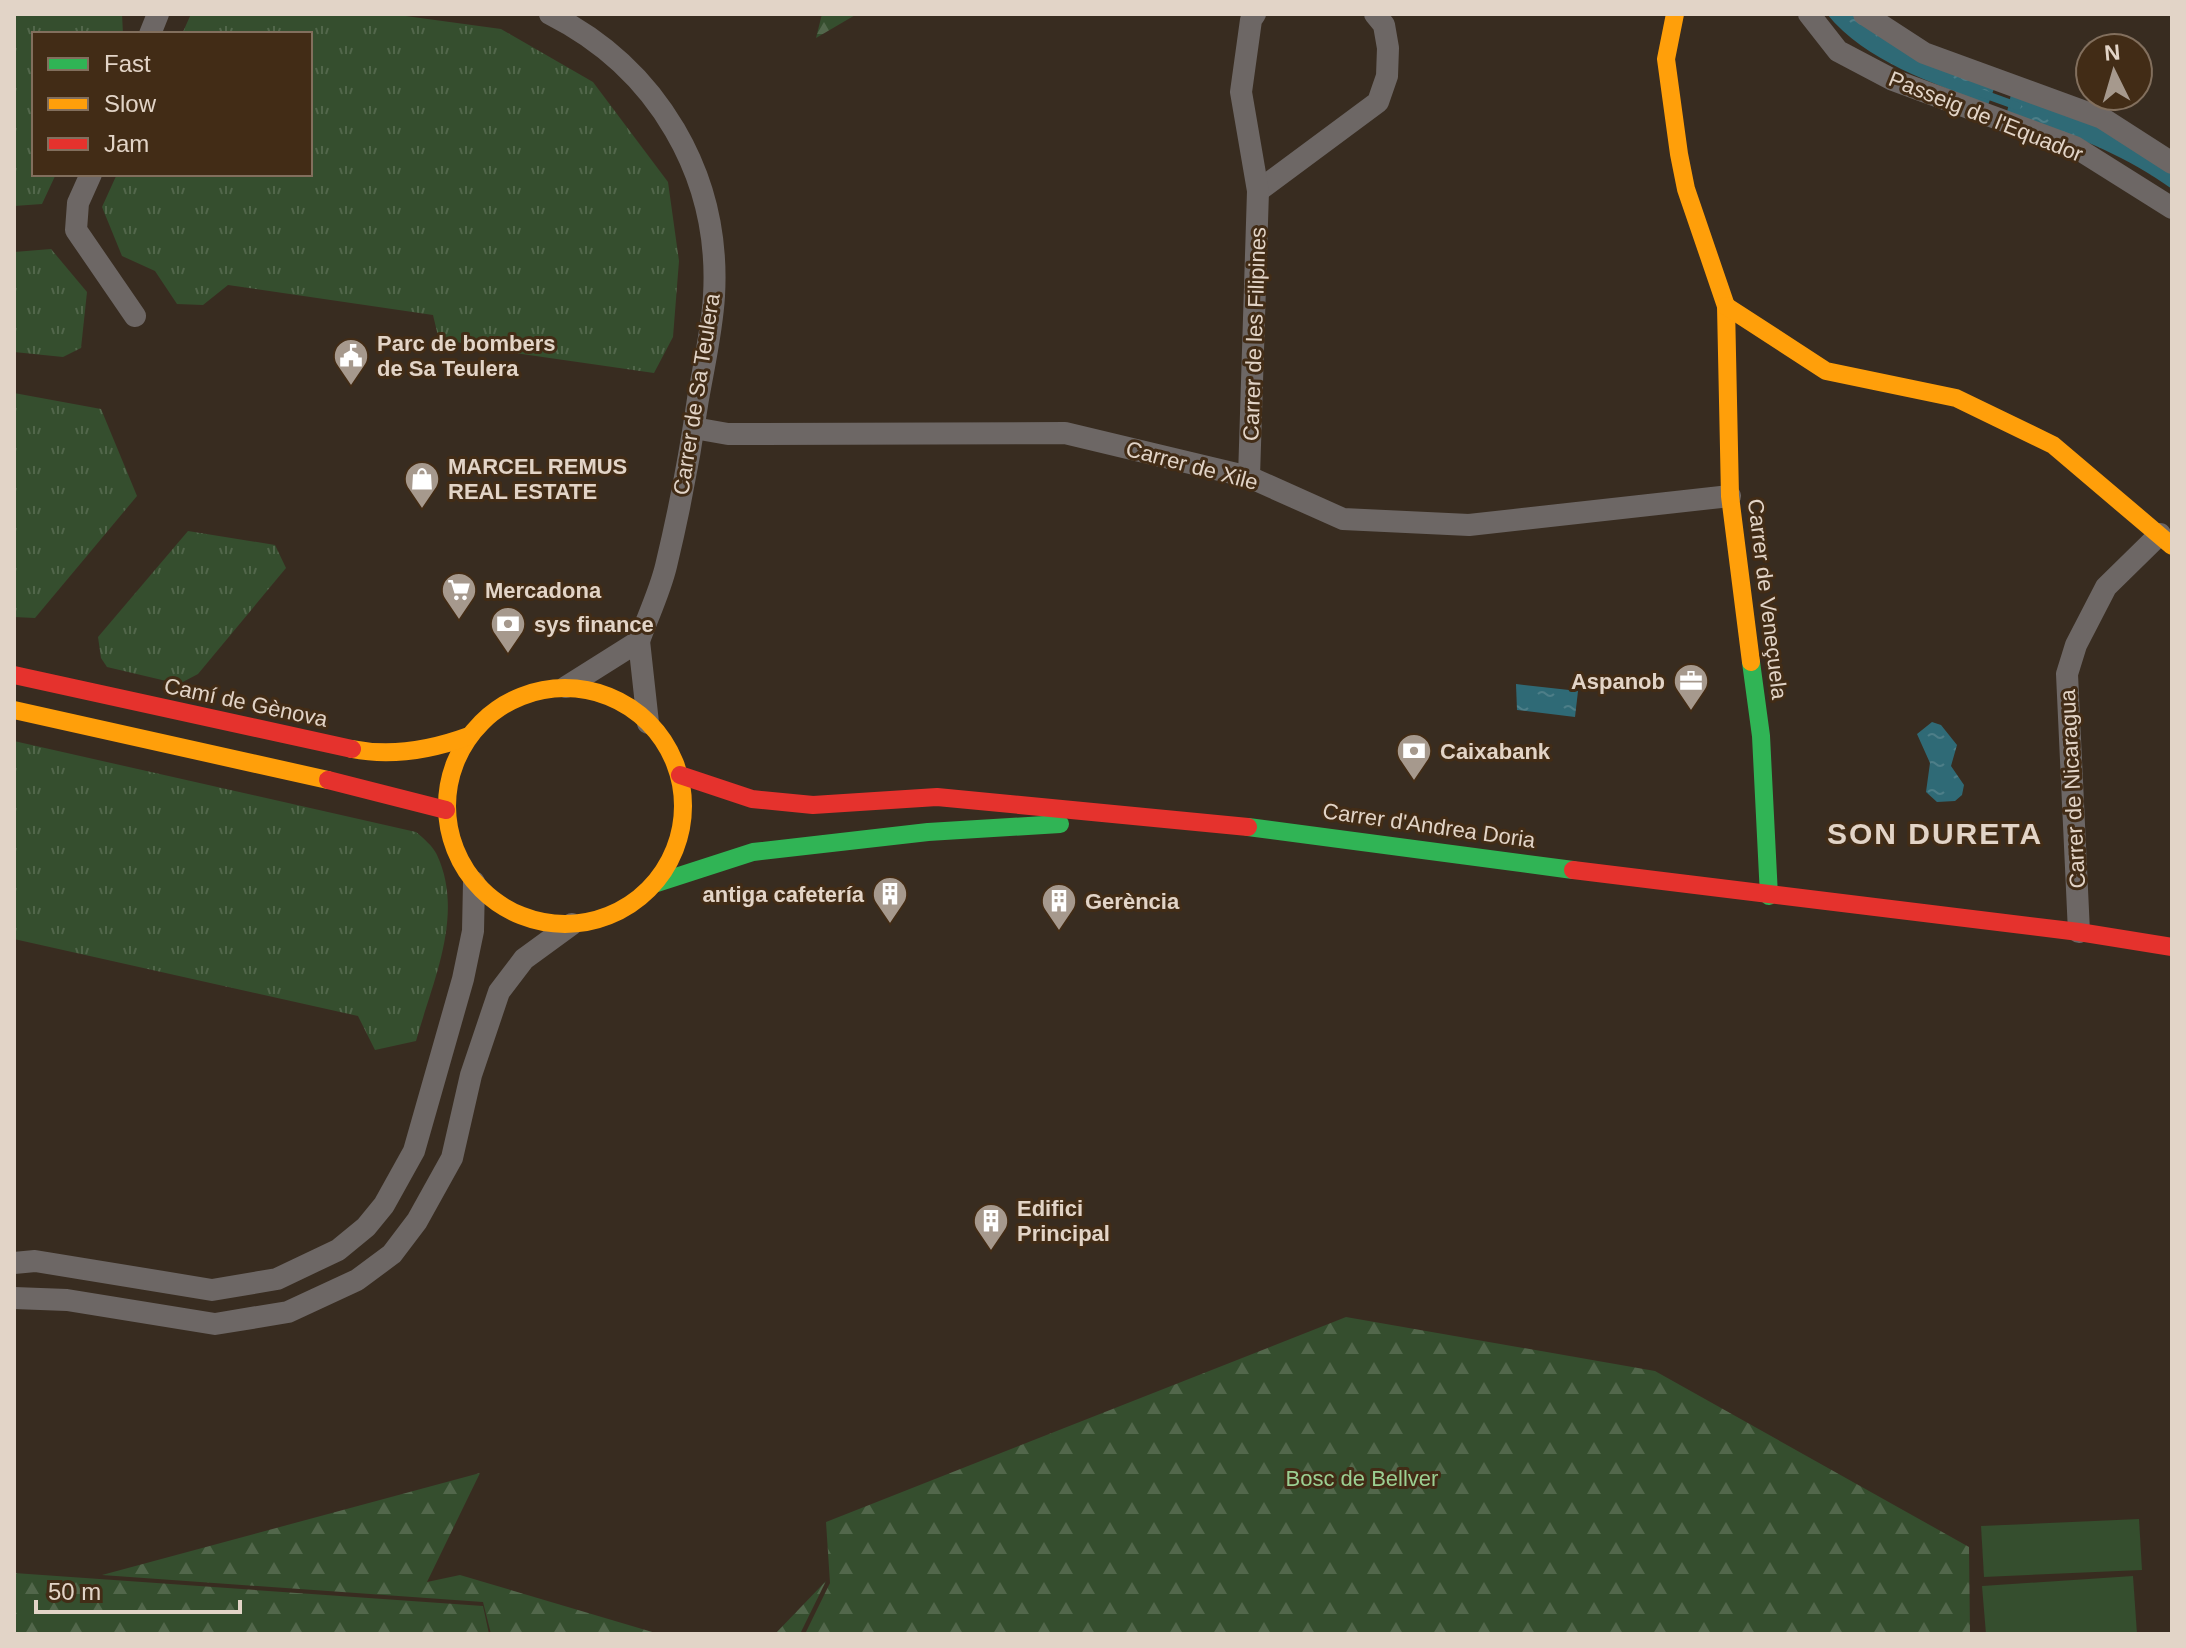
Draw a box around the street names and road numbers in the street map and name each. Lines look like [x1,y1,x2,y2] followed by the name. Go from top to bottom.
[1885,66,2087,167] street label: Passeig de l'Equador
[1238,227,1271,441] street label: Carrer de les Filipines
[668,291,725,497] street label: Carrer de Sa Teulera
[1123,436,1261,495] street label: Carrer de Xile
[1743,497,1792,701] street label: Carrer de Veneçuela
[162,673,331,732] street label: Camí de Gènova
[2055,688,2090,889] street label: Carrer de Nicaragua
[1321,798,1538,853] street label: Carrer d'Andrea Doria

